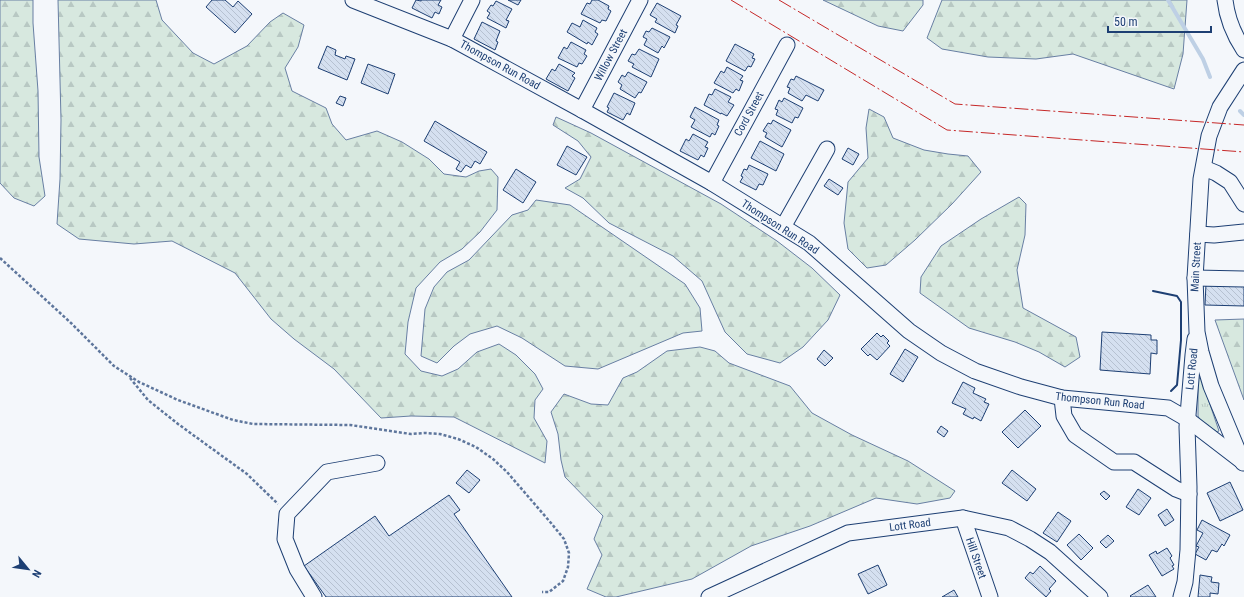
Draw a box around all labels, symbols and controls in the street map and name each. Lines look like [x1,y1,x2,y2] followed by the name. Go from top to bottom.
[1108,8,1211,34] scale bar
[1114,15,1138,29] text: 50 m
[592,27,630,83] street label: Willow Street
[458,38,542,92] street label: Thompson Run Road
[731,90,767,138] street label: Cord Street
[739,197,821,257] street label: Thompson Run Road
[1188,242,1204,292] street label: Main Street
[1183,347,1201,391] street label: Lott Road
[1055,390,1145,412] street label: Thompson Run Road
[888,516,932,534] street label: Lott Road
[963,536,989,580] street label: Hill Street
[8,549,48,589] north arrow
[29,568,44,580] text: N

